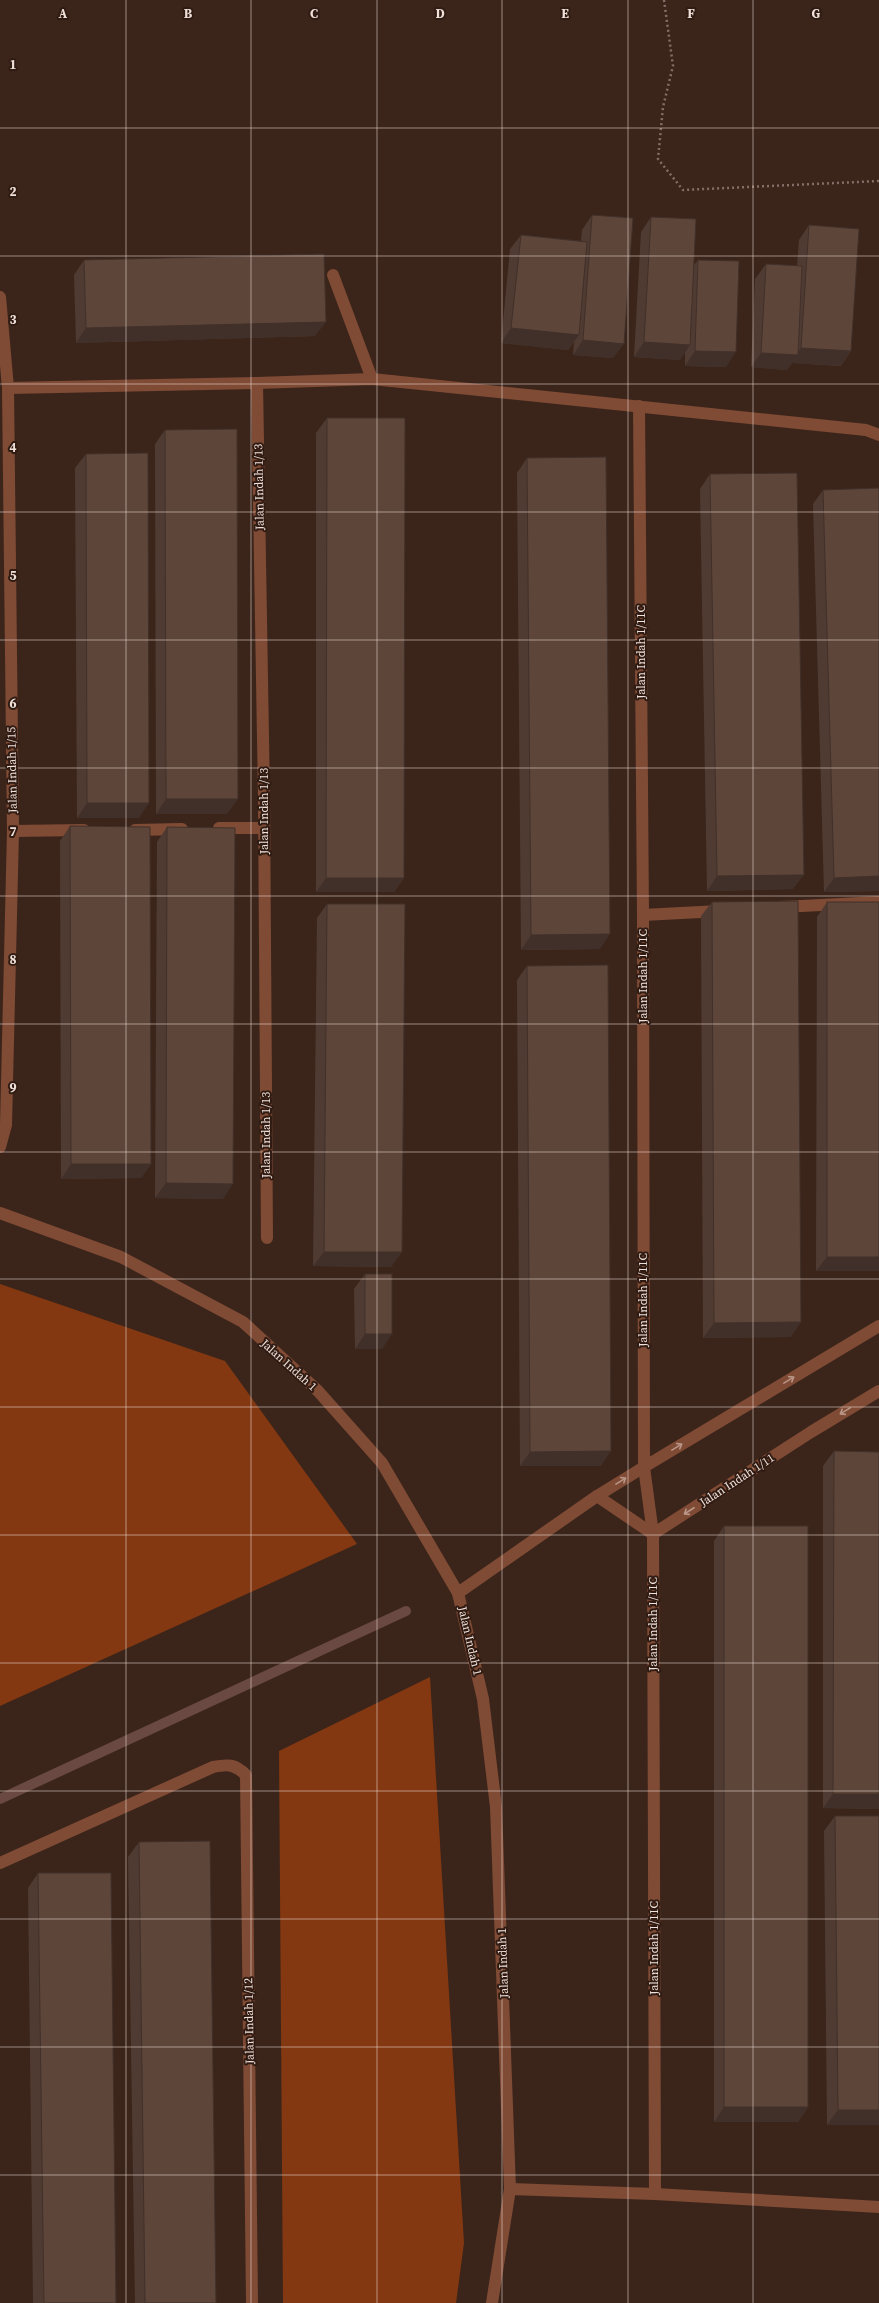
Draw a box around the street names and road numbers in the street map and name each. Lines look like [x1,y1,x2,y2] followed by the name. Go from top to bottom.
[250,444,268,531] street label: Jalan Indah 1/13
[633,605,649,700] street label: Jalan Indah 1/11C
[3,727,21,814] street label: Jalan Indah 1/15
[256,768,272,855] street label: Jalan Indah 1/13
[635,929,651,1024] street label: Jalan Indah 1/11C
[258,1092,274,1179] street label: Jalan Indah 1/13
[635,1253,651,1348] street label: Jalan Indah 1/11C
[257,1335,321,1394] street label: Jalan Indah 1
[696,1450,778,1511] street label: Jalan Indah 1/11
[645,1577,661,1672] street label: Jalan Indah 1/11C
[454,1604,486,1677] street label: Jalan Indah 1
[646,1901,662,1996] street label: Jalan Indah 1/11C
[494,1928,512,1999] street label: Jalan Indah 1
[240,1978,258,2065] street label: Jalan Indah 1/12

